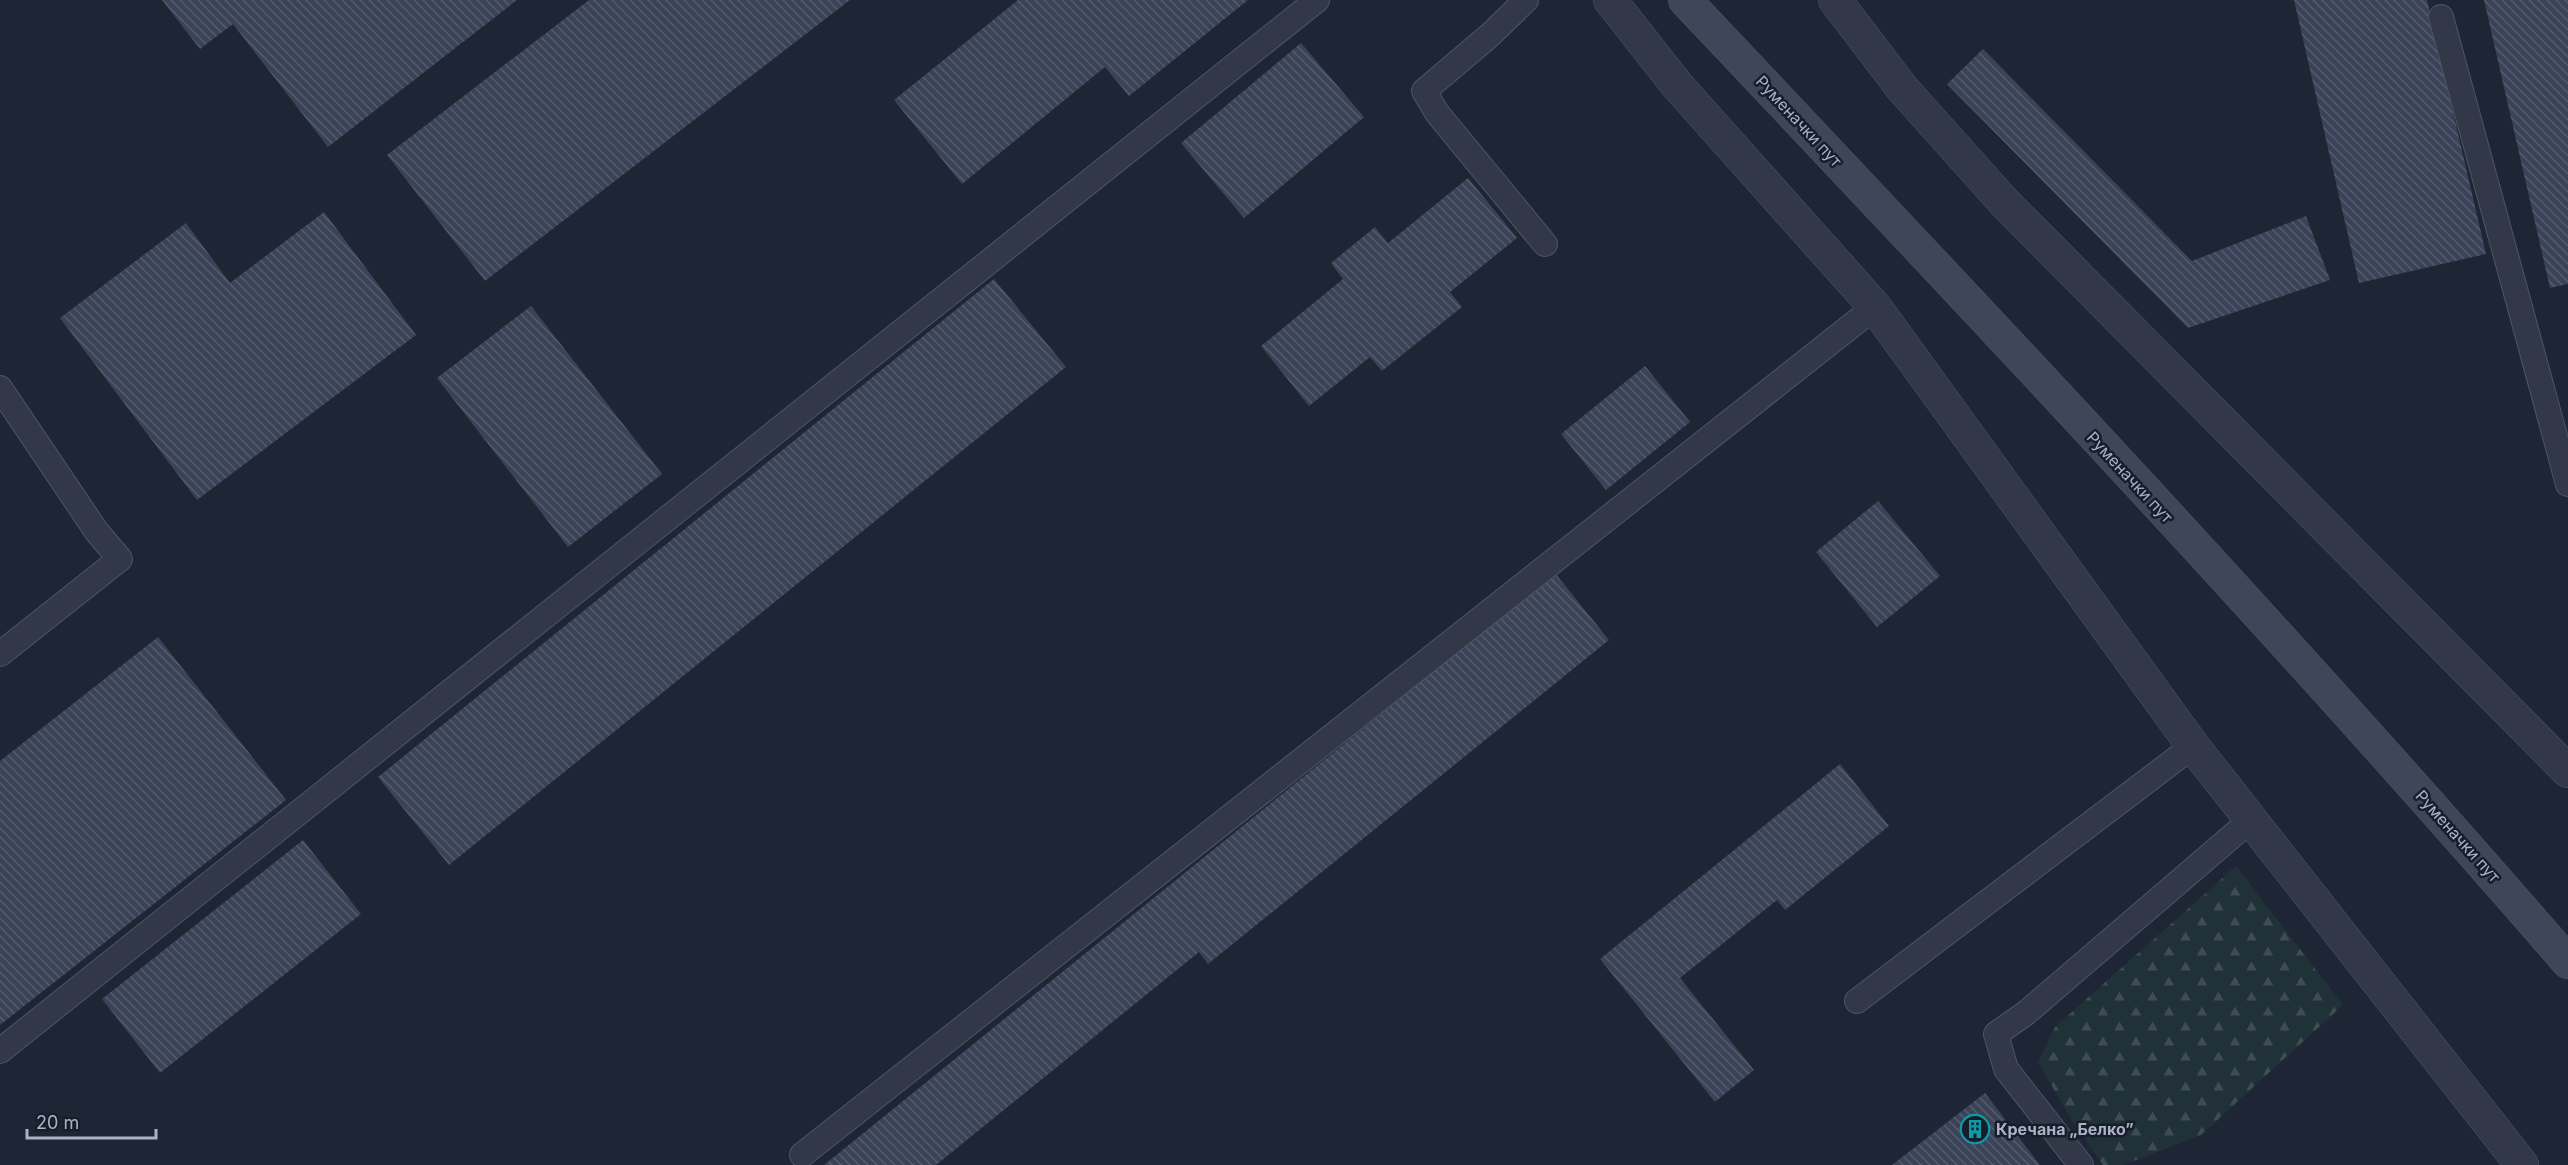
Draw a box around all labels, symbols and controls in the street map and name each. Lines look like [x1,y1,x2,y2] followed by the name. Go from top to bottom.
[1752,71,1847,171] street label: Руменачки пут
[2083,427,2178,527] street label: Руменачки пут
[2411,786,2505,887] street label: Руменачки пут
[27,1102,156,1140] scale bar
[36,1112,79,1133] text: 20 m
[1959,1113,1991,1145] building icon: Кречана „Белко”
[1996,1119,2134,1139] place label: Кречана „Белко”

